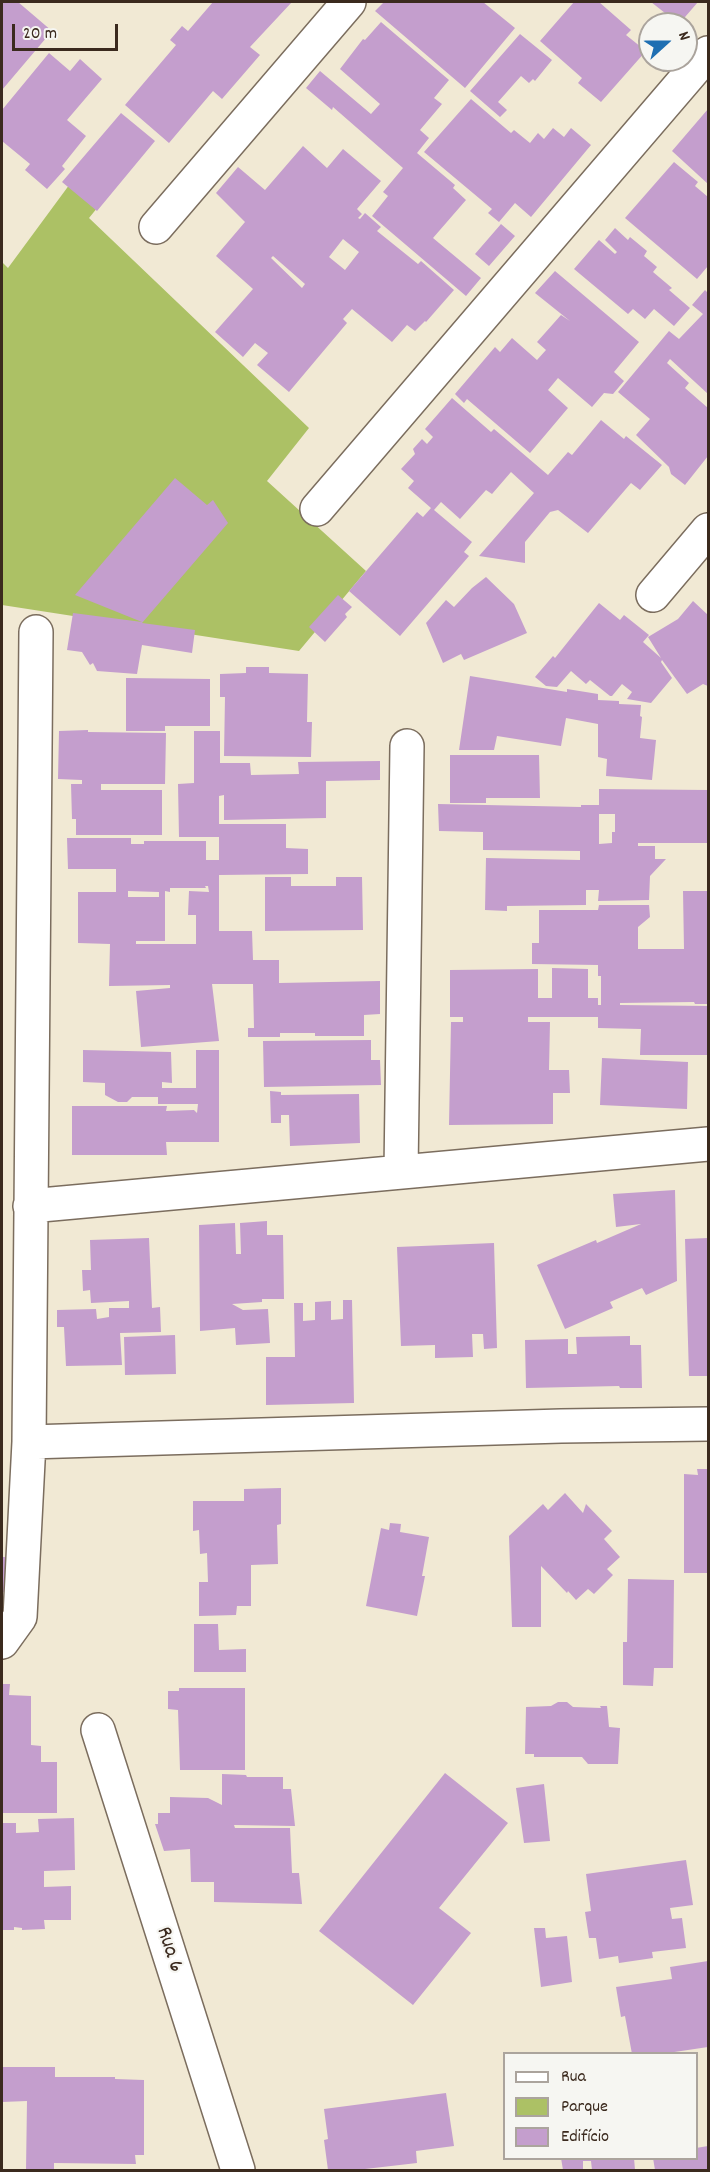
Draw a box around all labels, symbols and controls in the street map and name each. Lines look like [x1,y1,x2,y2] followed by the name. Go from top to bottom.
[15,12,122,50] scale bar
[638,12,698,72] north arrow
[23,22,57,47] text: 20 m
[671,28,696,44] text: N
[148,1924,188,1976] street label: Rua 6
[503,2052,698,2160] legend
[561,2065,586,2090] text: Rua
[561,2095,608,2120] text: Parque
[561,2125,609,2150] text: Edifício

